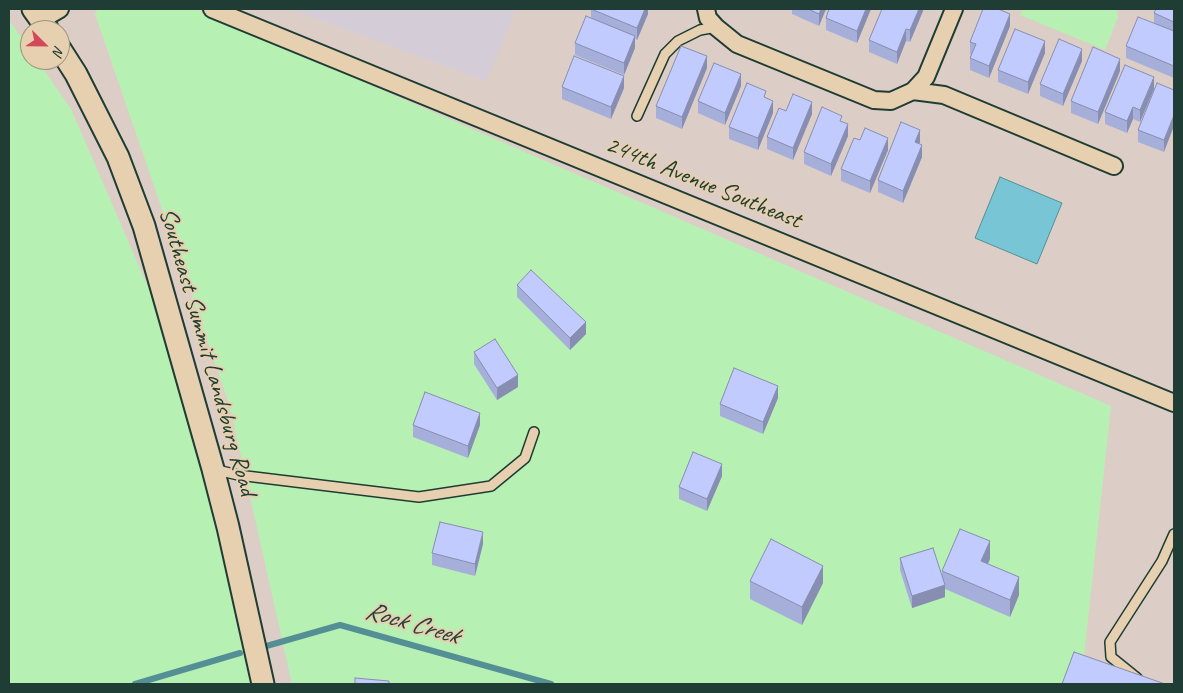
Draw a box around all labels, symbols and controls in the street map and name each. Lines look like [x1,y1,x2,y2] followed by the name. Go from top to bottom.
[20,20,70,70] north arrow
[49,43,68,58] text: N
[601,130,805,236] street label: 244th Avenue Southeast
[152,205,262,499] street label: Southeast Summit Landsburg Road
[362,596,462,652] water label: Rock Creek

